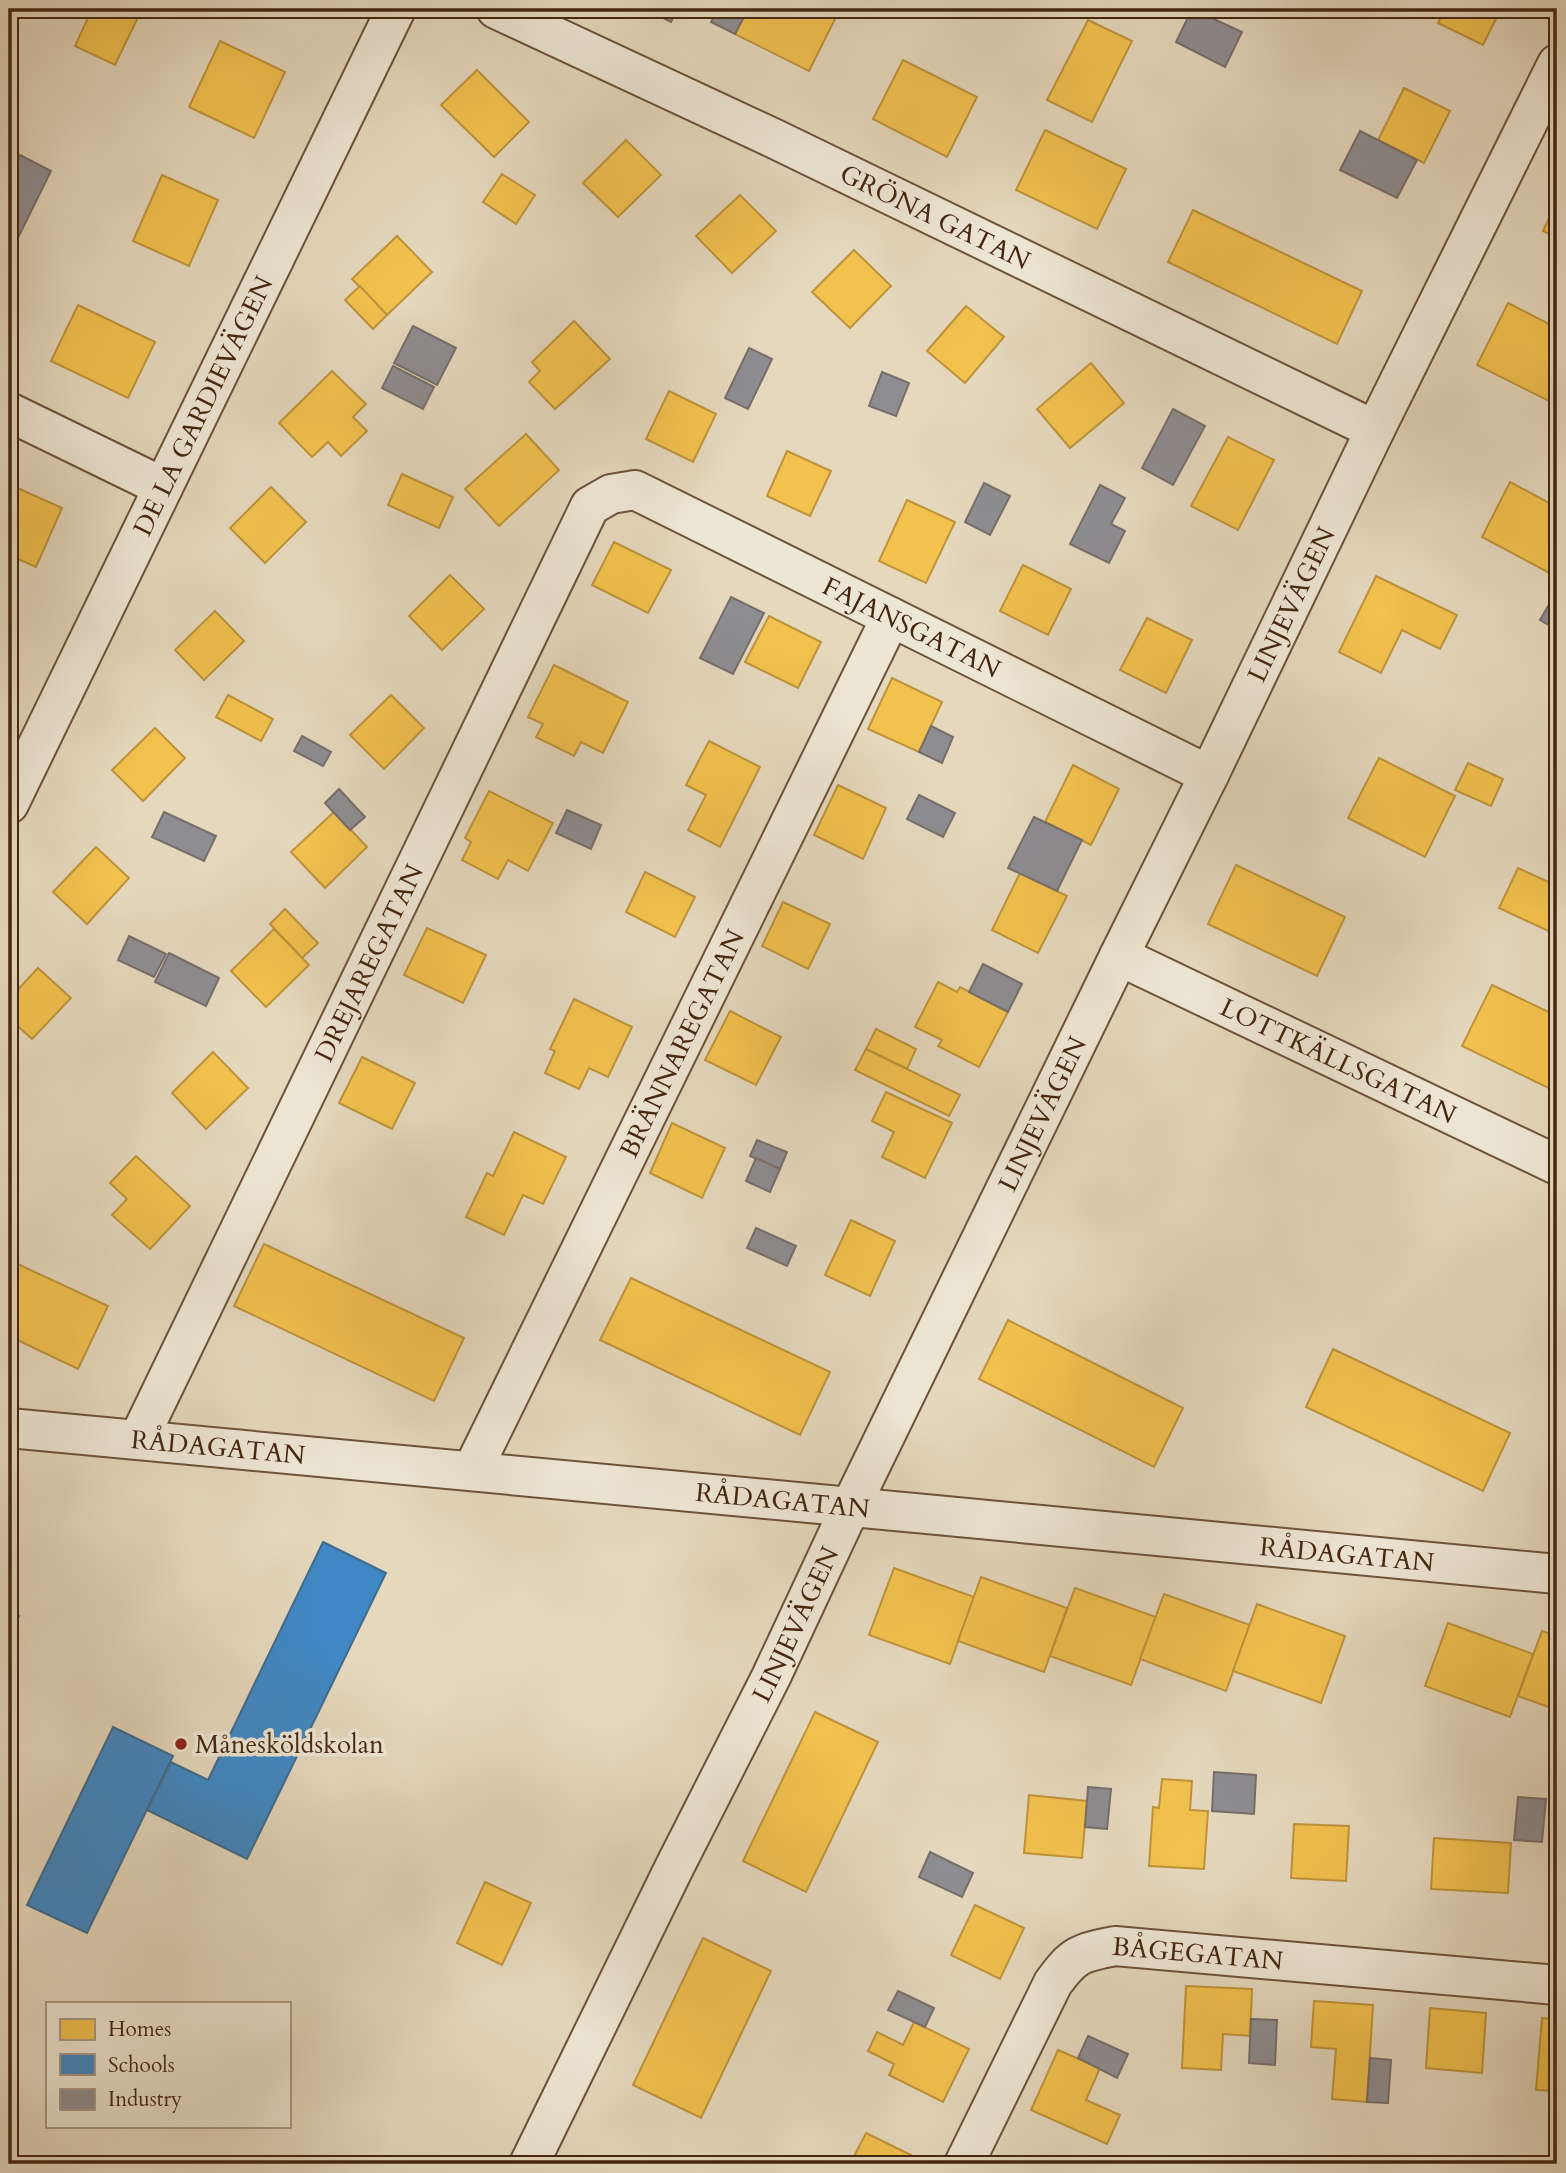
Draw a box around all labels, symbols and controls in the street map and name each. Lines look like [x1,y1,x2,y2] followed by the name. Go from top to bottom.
[834,156,1036,278] street label: GRÖNA GATAN
[125,270,281,541] street label: DE LA GARDIEVÄGEN
[1239,521,1343,688] street label: LINJEVÄGEN
[817,568,1007,686] street label: FAJANSGATAN
[306,858,432,1068] street label: DREJAREGATAN
[611,924,753,1163] street label: BRÄNNAREGATAN
[1215,989,1462,1132] street label: LOTTKÄLLSGATAN
[990,1030,1095,1197] street label: LINJEVÄGEN
[129,1422,307,1472] street label: RÅDAGATAN
[694,1474,871,1526] street label: RÅDAGATAN
[1258,1529,1436,1580] street label: RÅDAGATAN
[744,1541,847,1708] street label: LINJEVÄGEN
[195,1727,384,1762] place label: Månesköldskolan
[173,1736,189,1752] marker: Månesköldskolan
[1111,1928,1285,1978] street label: BÅGEGATAN
[46,2002,290,2128] legend
[108,2015,171,2044] text: Homes
[108,2051,175,2080] text: Schools
[108,2085,182,2114] text: Industry

